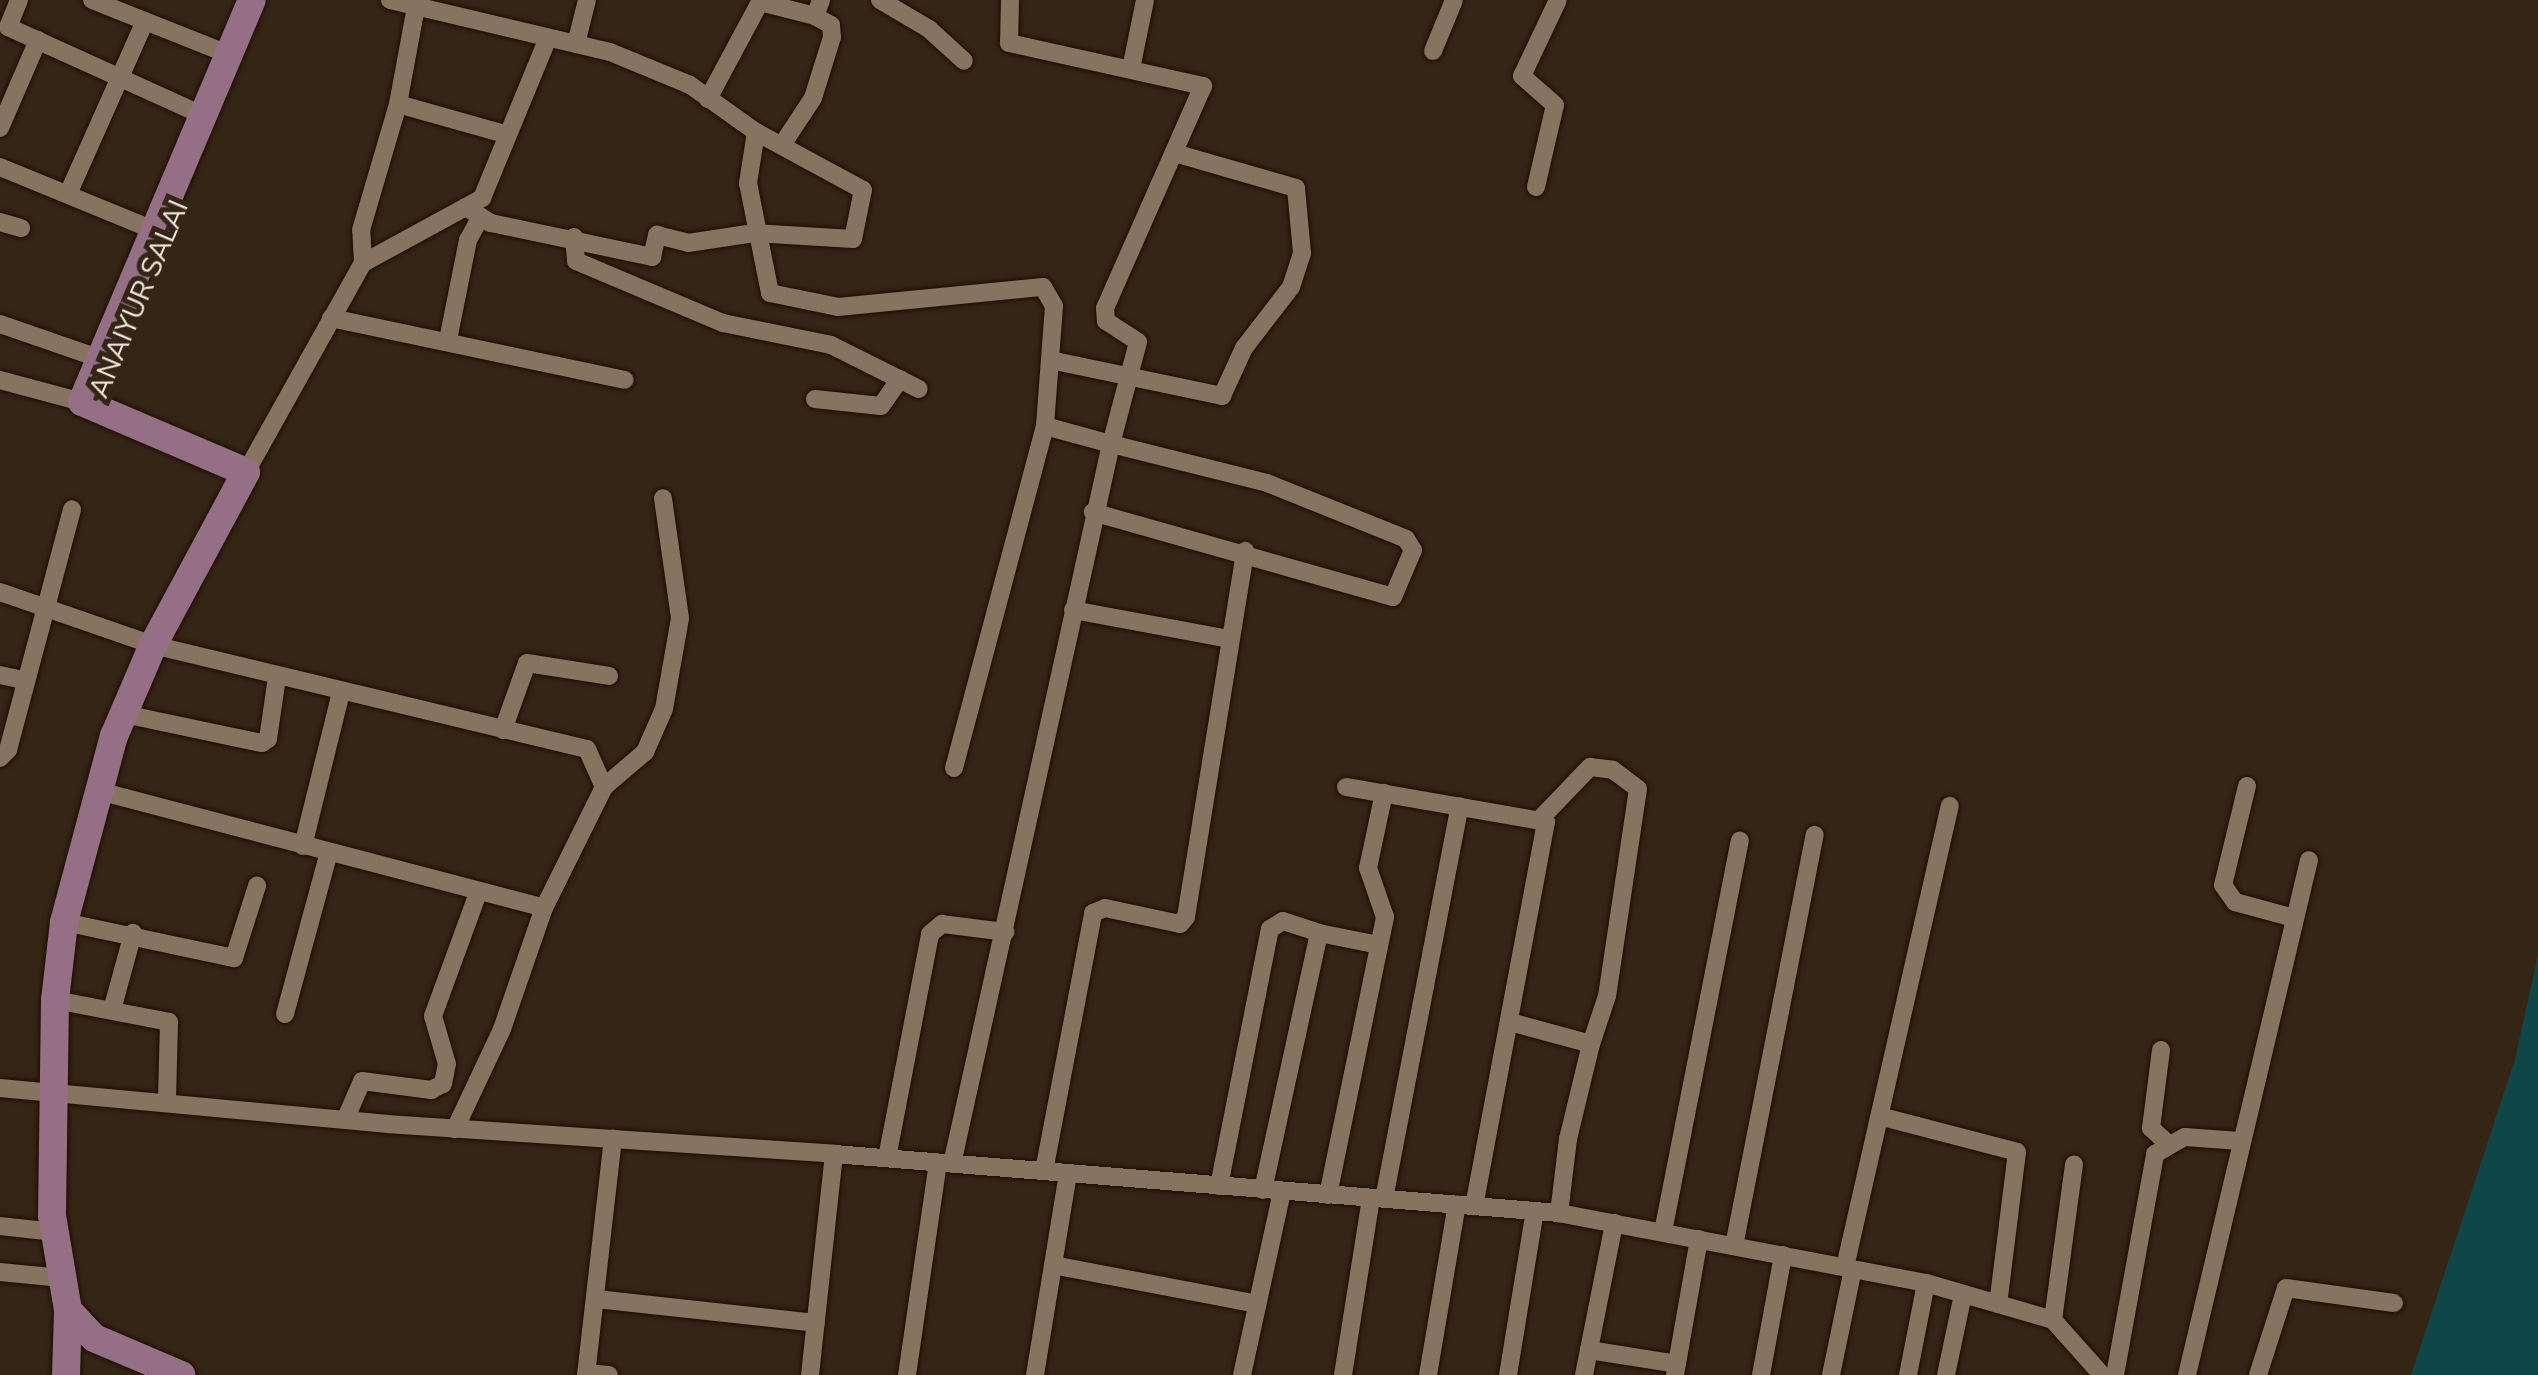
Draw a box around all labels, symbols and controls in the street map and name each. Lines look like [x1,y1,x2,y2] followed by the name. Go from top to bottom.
[82,195,196,403] street label: ANAIYUR SALAI

